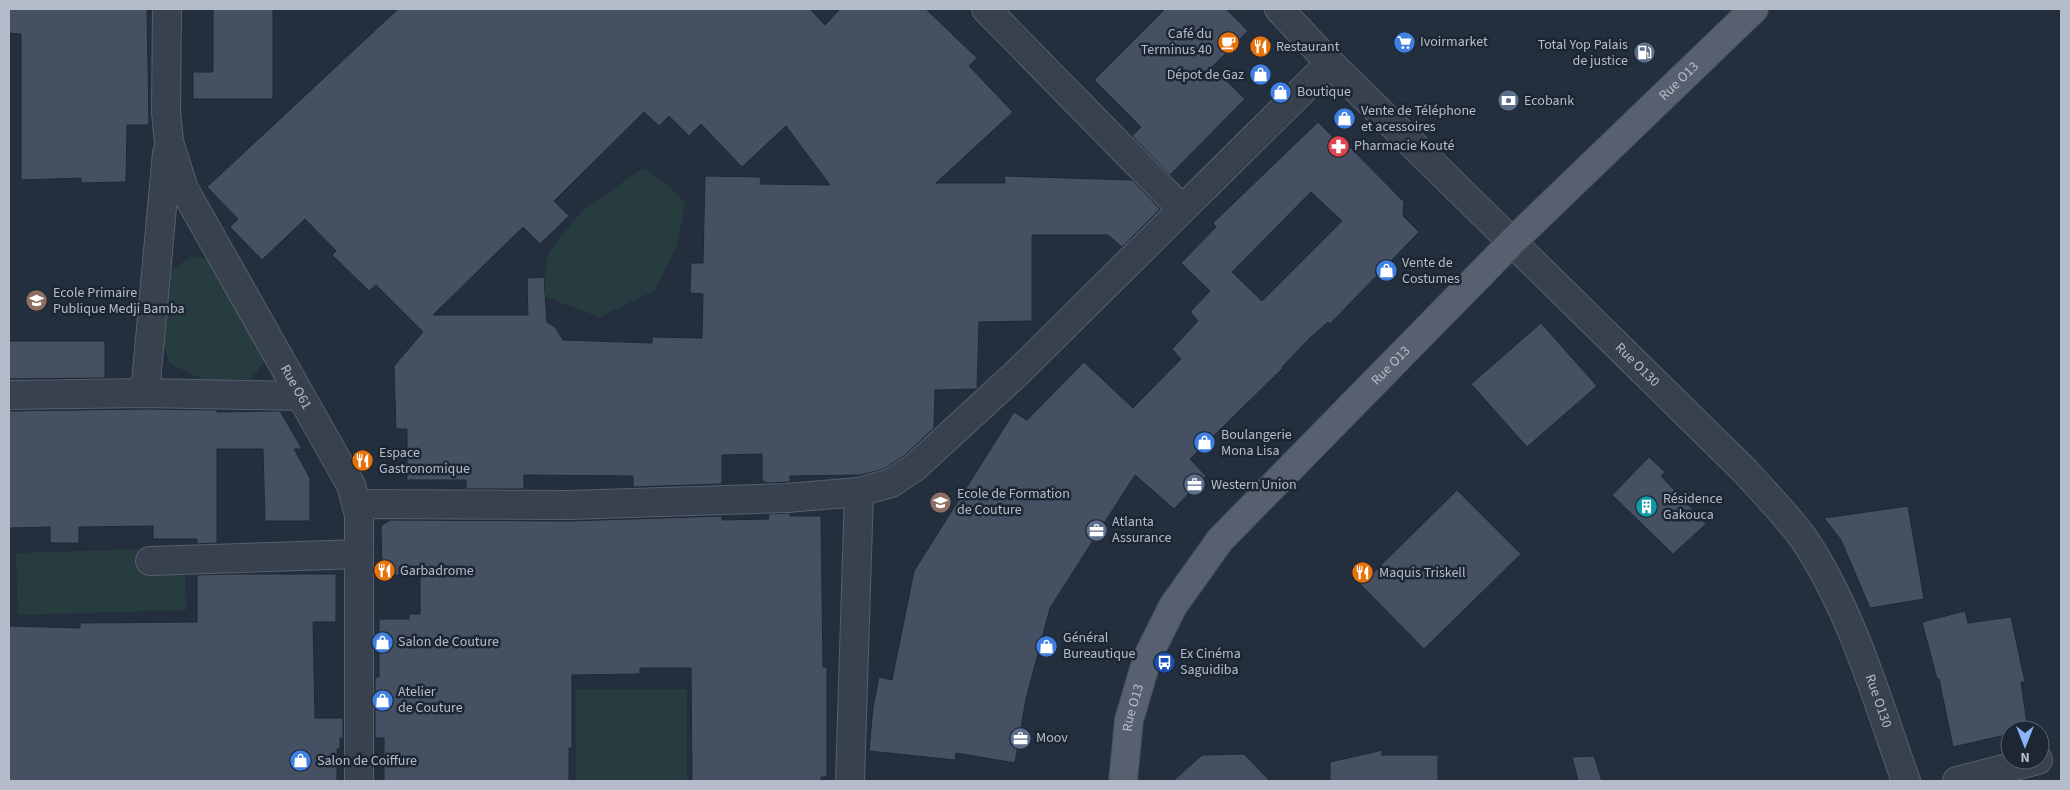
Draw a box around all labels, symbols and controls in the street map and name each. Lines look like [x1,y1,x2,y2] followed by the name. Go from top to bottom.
[1141,24,1212,60] place label: Café du Terminus 40
[1216,30,1240,54] cafe icon: Café du Terminus 40
[1392,30,1416,54] supermarket icon: Ivoirmarket
[1420,32,1488,52] place label: Ivoirmarket
[1248,35,1272,59] restaurant icon: Restaurant
[1538,35,1628,71] place label: Total Yop Palais de justice
[1276,37,1340,57] place label: Restaurant
[1632,41,1656,65] fuel station icon: Total Yop Palais de justice
[1655,57,1703,105] street label: Rue O13
[1248,63,1272,87] shop icon: Dépot de Gaz
[1167,65,1244,85] place label: Dépot de Gaz
[1269,80,1293,104] shop icon: Boutique
[1297,82,1351,102] place label: Boutique
[1496,89,1520,113] bank icon: Ecobank
[1524,91,1574,111] place label: Ecobank
[1361,101,1476,137] place label: Vente de Téléphone et acessoires
[1333,107,1357,131] shop icon: Vente de Téléphone et acessoires
[1326,134,1350,158] pharmacy icon: Pharmacie Kouté
[1354,136,1454,156] place label: Pharmacie Kouté
[1402,253,1460,289] place label: Vente de Costumes
[1374,259,1398,283] shop icon: Vente de Costumes
[53,283,185,319] place label: Ecole Primaire Publique Medji Bamba
[25,289,49,313] school or university icon: Ecole Primaire Publique Medji Bamba
[1610,338,1664,392] street label: Rue O130
[1367,341,1415,390] street label: Rue O13
[275,361,316,413] street label: Rue O61
[1221,425,1292,461] place label: Boulangerie Mona Lisa
[1193,431,1217,455] shop icon: Boulangerie Mona Lisa
[379,443,470,479] place label: Espace Gastronomique
[351,449,375,473] restaurant icon: Espace Gastronomique
[1183,473,1207,497] office icon: Western Union
[1211,475,1297,495] place label: Western Union
[957,484,1070,520] place label: Ecole de Formation de Couture
[1663,489,1723,525] place label: Résidence Gakouca
[929,490,953,514] school or university icon: Ecole de Formation de Couture
[1635,495,1659,519] building icon: Résidence Gakouca
[1112,512,1172,548] place label: Atlanta Assurance
[1084,518,1108,542] office icon: Atlanta Assurance
[372,559,396,583] restaurant icon: Garbadrome
[400,561,474,581] place label: Garbadrome
[1351,561,1375,585] restaurant icon: Maquis Triskell
[1379,563,1466,583] place label: Maquis Triskell
[1063,628,1136,664] place label: Général Bureautique
[370,630,394,654] shop icon: Salon de Couture
[398,632,499,652] place label: Salon de Couture
[1035,634,1059,658] shop icon: Général Bureautique
[1180,644,1241,680] place label: Ex Cinéma Saguidiba
[1152,650,1176,674] bus stop icon: Ex Cinéma Saguidiba
[1860,671,1897,731] street label: Rue O130
[398,682,463,718] place label: Atelier de Couture
[1118,682,1149,733] street label: Rue O13
[370,688,394,712] shop icon: Atelier de Couture
[2000,720,2050,770] north arrow
[1008,726,1032,750] office icon: Moov
[1036,728,1068,748] place label: Moov
[2020,747,2030,767] text: N
[289,749,313,773] shop icon: Salon de Coiffure
[317,751,417,771] place label: Salon de Coiffure

